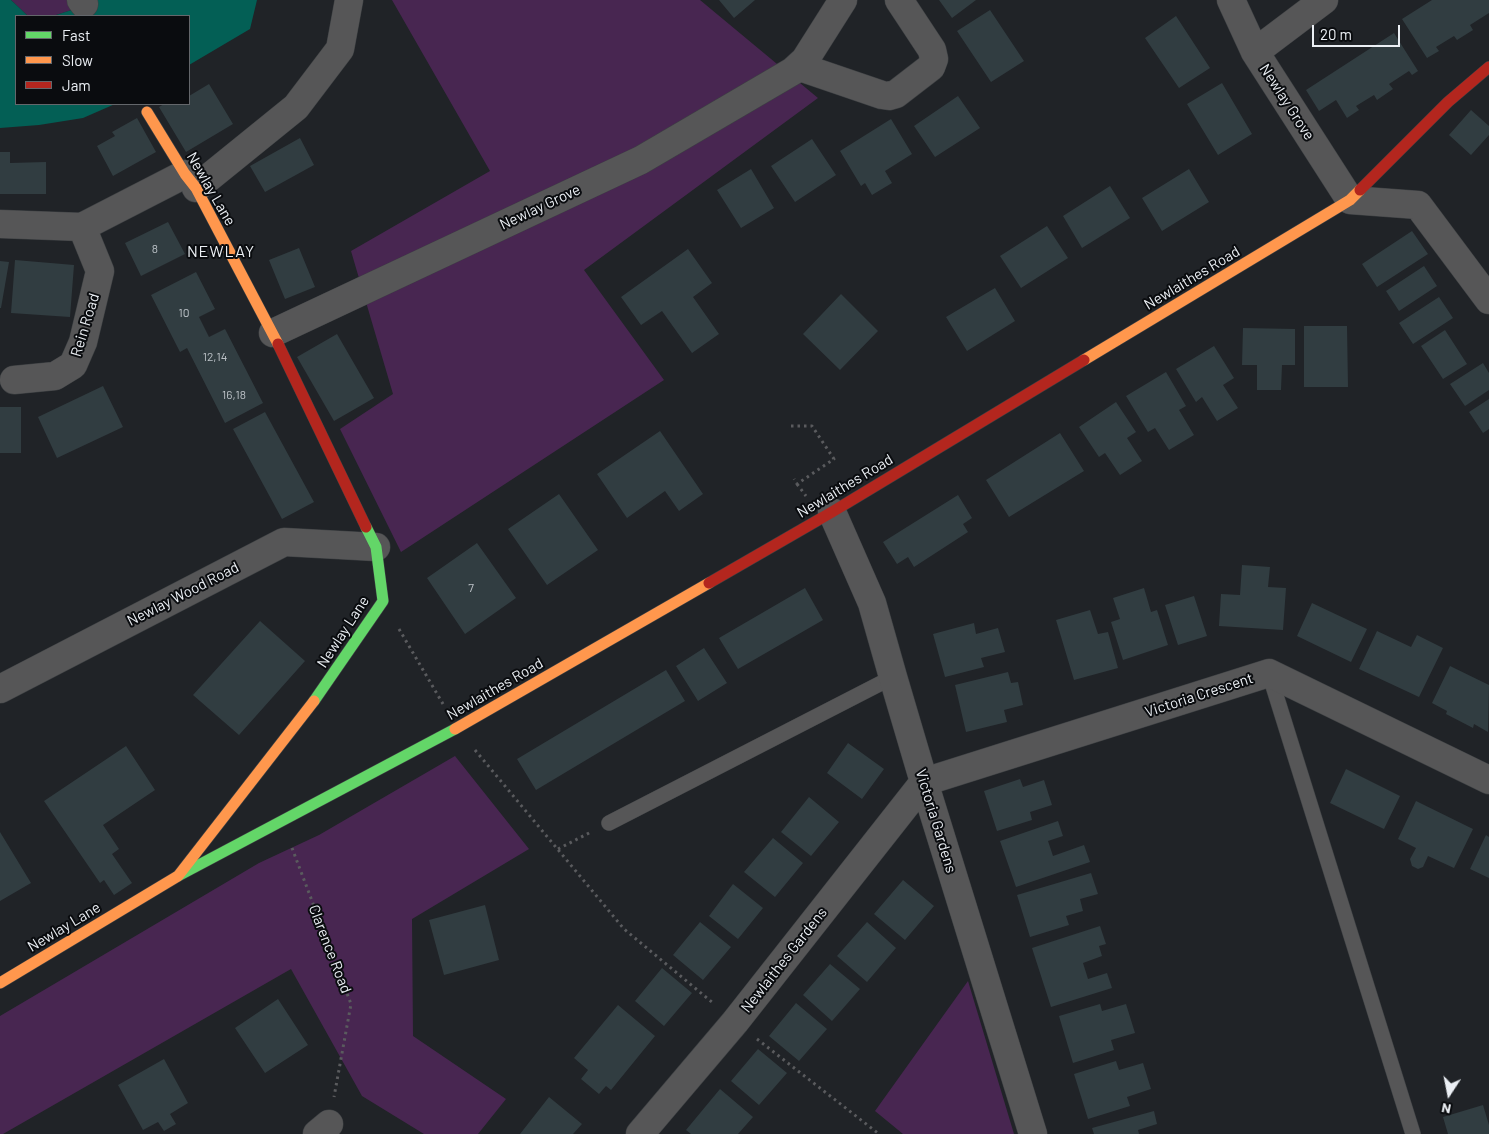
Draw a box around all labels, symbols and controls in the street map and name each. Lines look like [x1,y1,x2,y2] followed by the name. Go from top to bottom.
[15,15,190,105] legend
[1314,15,1402,47] scale bar
[1320,25,1352,43] text: 20 m
[62,26,90,44] text: Fast
[62,51,93,69] text: Slow
[1256,61,1318,143] street label: Newlay Grove
[62,76,91,94] text: Jam
[183,149,239,229] street label: Newlay Lane
[497,180,583,234] street label: Newlay Grove
[152,242,158,256] house number: 8
[186,242,256,262] district label: NEWLAY
[1141,242,1243,314] street label: Newlaithes Road
[67,291,103,359] street label: Rein Road
[179,306,189,320] house number: 10
[203,350,227,364] house number: 12,14
[222,388,246,402] house number: 16,18
[794,450,896,522] street label: Newlaithes Road
[124,558,242,630] street label: Newlay Wood Road
[468,581,474,595] house number: 7
[313,593,373,671] street label: Newlay Lane
[444,654,546,724] street label: Newlaithes Road
[1143,669,1255,721] street label: Victoria Crescent
[912,767,960,875] street label: Victoria Gardens
[24,898,104,956] street label: Newlay Lane
[305,902,355,996] street label: Clarence Road
[737,904,831,1016] street label: Newlaithes Gardens
[1424,1069,1474,1119] north arrow
[1440,1100,1452,1118] text: N

